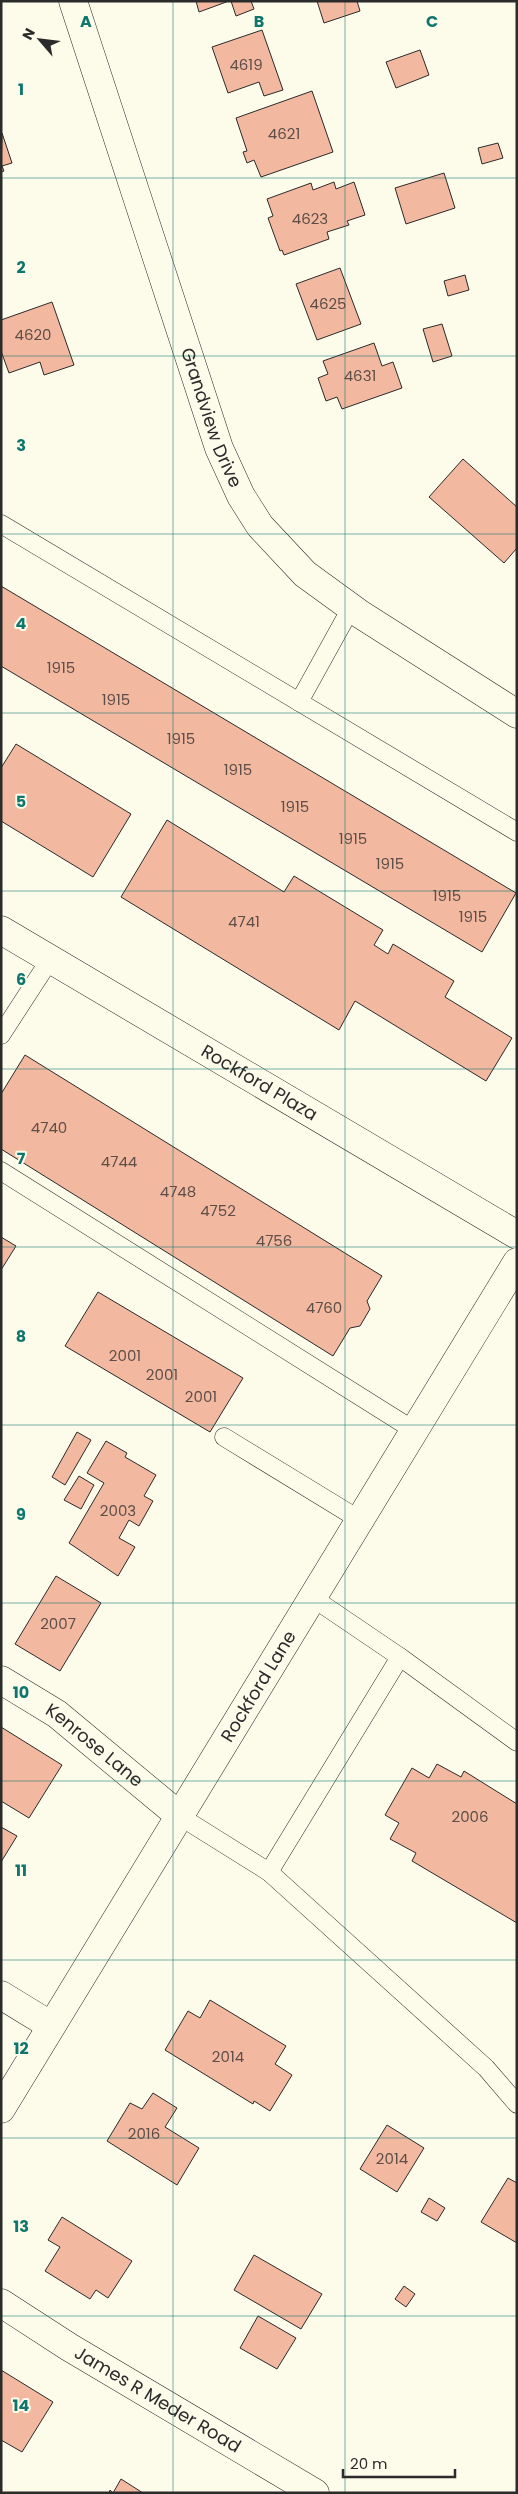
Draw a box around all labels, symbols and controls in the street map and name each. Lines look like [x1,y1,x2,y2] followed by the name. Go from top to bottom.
[80,10,92,33] text: A
[254,10,264,33] text: B
[426,10,438,33] text: C
[15,15,65,65] north arrow
[17,25,40,43] text: N
[229,54,263,75] house number: 4619
[18,78,24,101] text: 1
[268,123,300,144] house number: 4621
[292,208,328,229] house number: 4623
[16,256,26,279] text: 2
[309,293,347,314] house number: 4625
[14,324,52,345] house number: 4620
[175,344,248,491] street label: Grandview Drive
[344,365,376,386] house number: 4631
[16,434,26,457] text: 3
[16,612,27,635] text: 4
[47,657,75,678] house number: 1915
[102,689,130,710] house number: 1915
[167,728,195,749] house number: 1915
[224,759,252,780] house number: 1915
[16,790,26,813] text: 5
[281,796,309,817] house number: 1915
[339,828,367,849] house number: 1915
[376,853,404,874] house number: 1915
[433,885,461,906] house number: 1915
[459,906,487,927] house number: 1915
[228,911,260,932] house number: 4741
[16,968,26,991] text: 6
[197,1038,322,1126] street label: Rockford Plaza
[31,1117,67,1138] house number: 4740
[17,1147,26,1170] text: 7
[101,1151,137,1172] house number: 4744
[160,1181,196,1202] house number: 4748
[200,1200,236,1221] house number: 4752
[256,1230,292,1251] house number: 4756
[306,1297,342,1318] house number: 4760
[16,1325,26,1348] text: 8
[109,1345,141,1366] house number: 2001
[146,1364,178,1385] house number: 2001
[185,1386,217,1407] house number: 2001
[100,1500,136,1521] house number: 2003
[16,1503,26,1526] text: 9
[40,1613,76,1634] house number: 2007
[215,1625,302,1747] street label: Rockford Lane
[13,1681,29,1704] text: 10
[41,1697,149,1792] street label: Kenrose Lane
[452,1806,489,1827] house number: 2006
[15,1859,27,1882] text: 11
[13,2037,29,2060] text: 12
[212,2046,244,2067] house number: 2014
[128,2123,160,2144] house number: 2016
[376,2148,408,2169] house number: 2014
[13,2215,29,2238] text: 13
[70,2340,246,2458] street label: James R Meder Road
[13,2394,30,2417] text: 14
[343,2446,456,2478] scale bar
[350,2453,388,2474] text: 20 m

